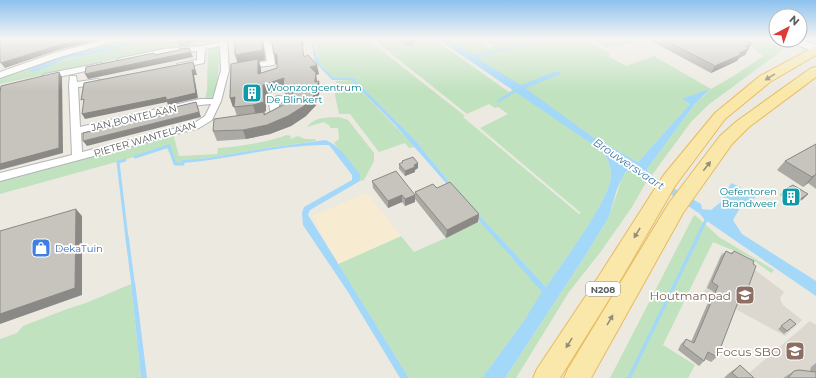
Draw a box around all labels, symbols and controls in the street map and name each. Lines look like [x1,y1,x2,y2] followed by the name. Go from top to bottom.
[768,8,808,48] north arrow
[787,12,803,29] text: N
[764,73,776,80] one-way arrow
[266,81,362,106] place label: Woonzorgcentrum De Blinkert
[241,82,263,104] building icon: Woonzorgcentrum De Blinkert
[89,102,178,134] street label: JAN BONTELAAN
[92,118,198,160] street label: PIETER WANTELAAN
[591,135,668,193] water label: Brouwersvaart
[702,160,711,171] one-way arrow
[720,185,777,210] place label: Oefentoren Brandweer
[780,186,802,208] building icon: Oefentoren Brandweer
[634,227,641,239] one-way arrow
[30,237,52,259] shop icon: DekaTuin
[55,242,103,255] place label: DekaTuin
[586,282,620,296] road number: N208
[734,284,756,306] school or university icon: Houtmanpad
[650,288,731,303] place label: Houtmanpad
[607,314,614,326] one-way arrow
[565,337,572,349] one-way arrow
[784,340,806,362] school or university icon: Focus SBO
[716,344,781,359] place label: Focus SBO

